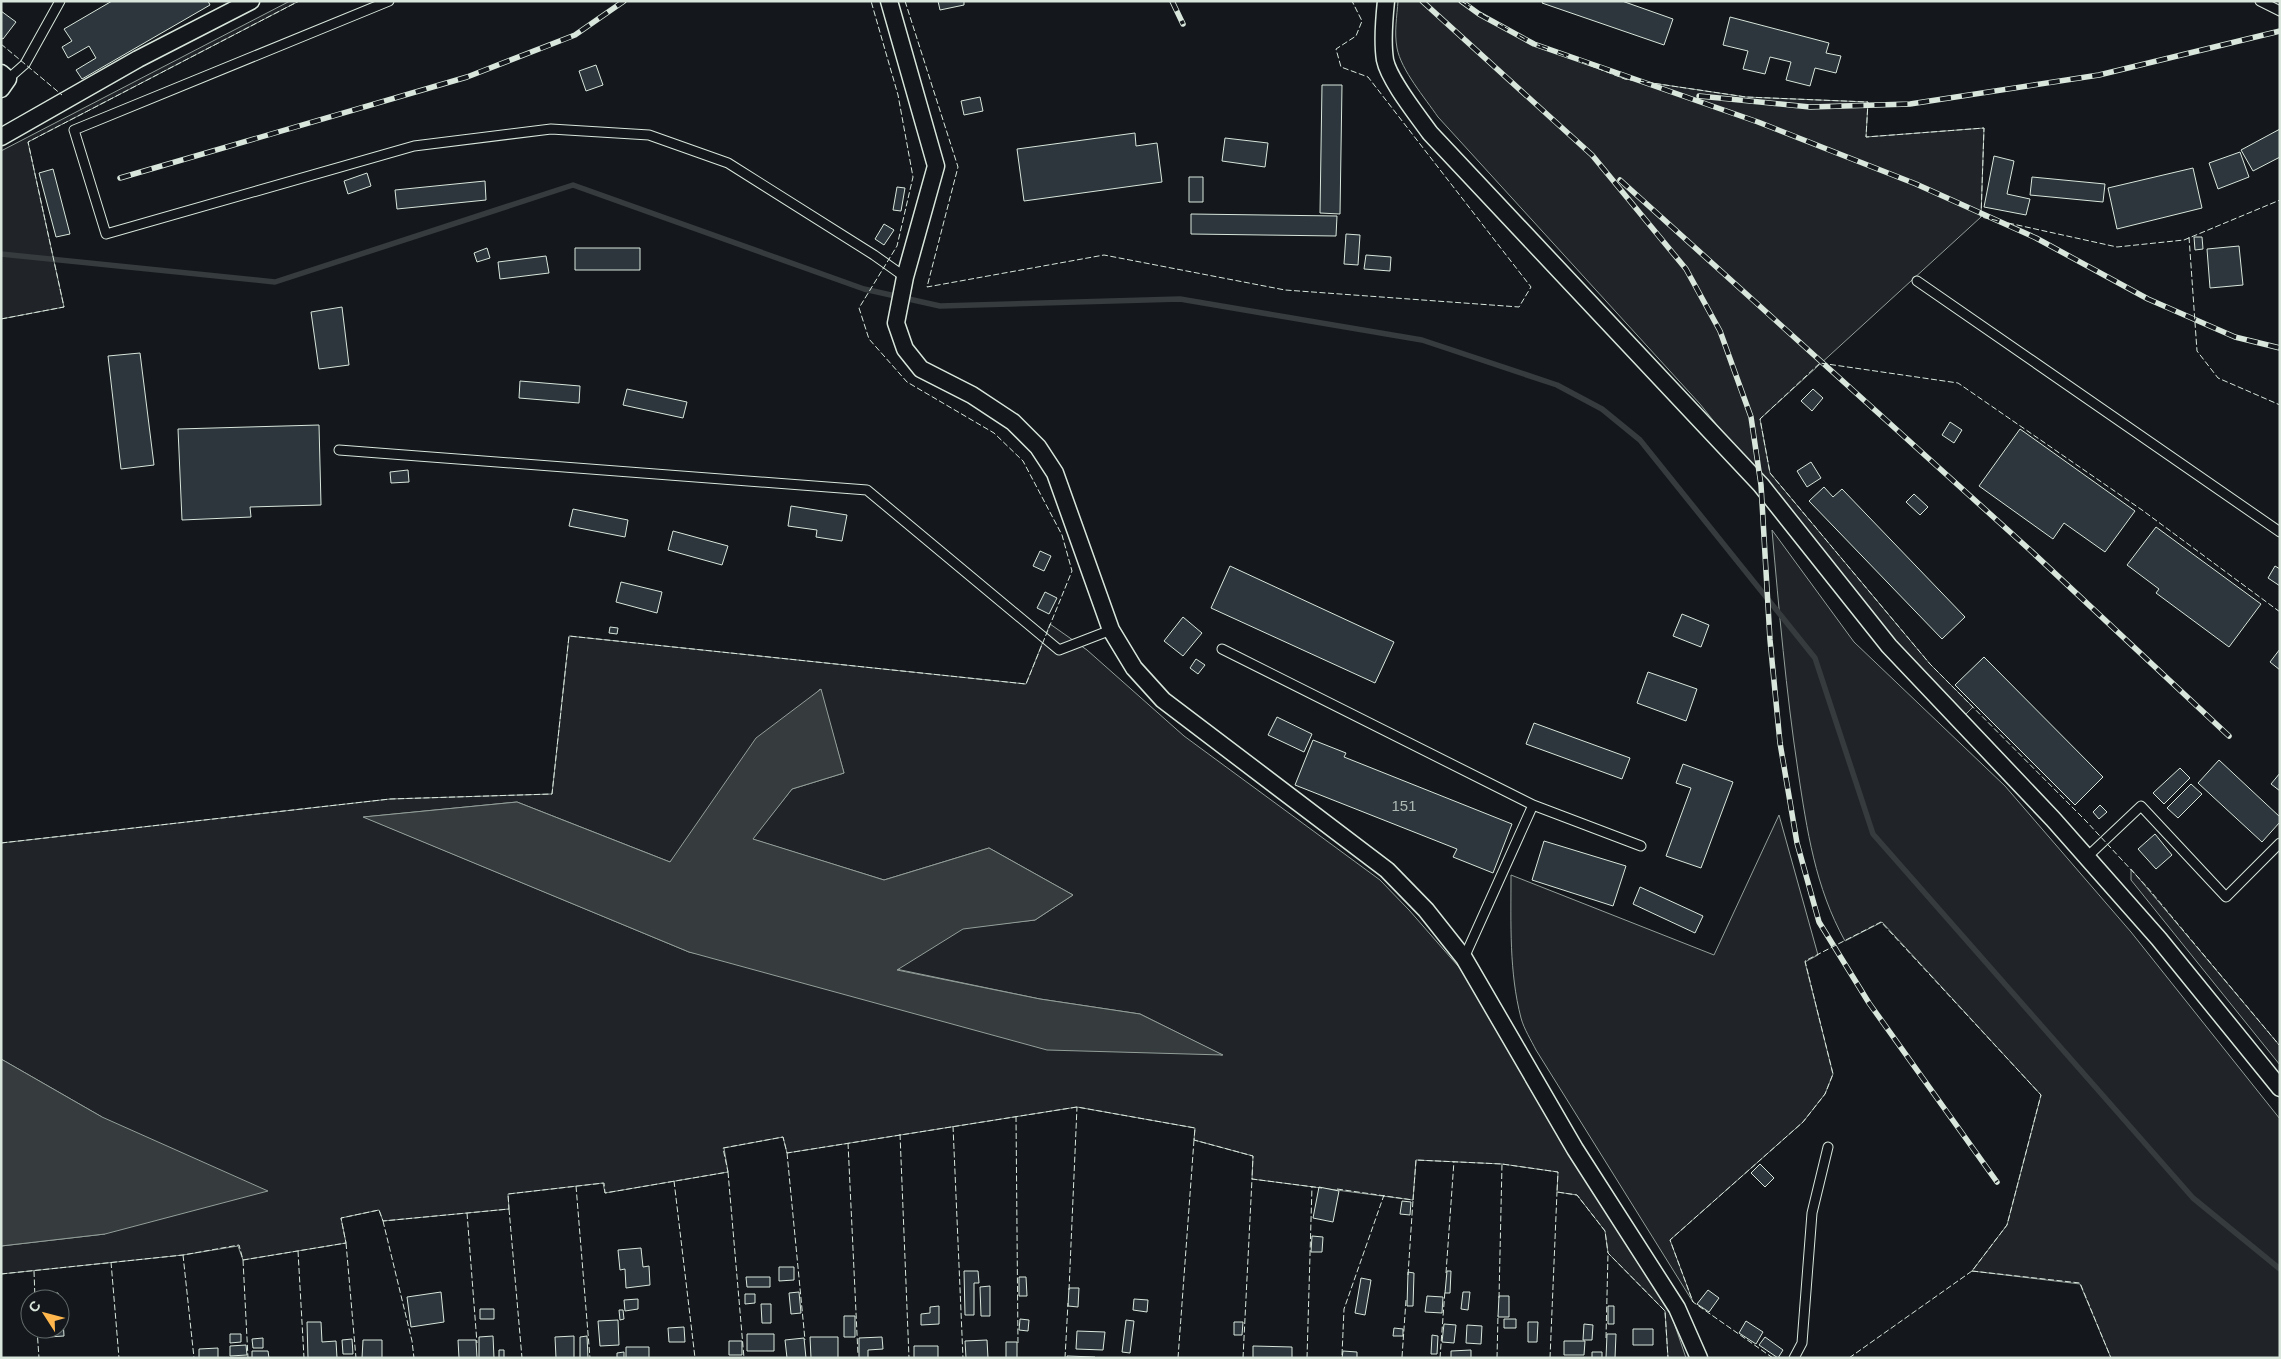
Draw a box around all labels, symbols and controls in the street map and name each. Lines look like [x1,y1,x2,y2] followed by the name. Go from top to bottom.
[1391,797,1417,814] house number: 151
[20,1289,70,1339] north arrow
[25,1298,44,1315] text: С

